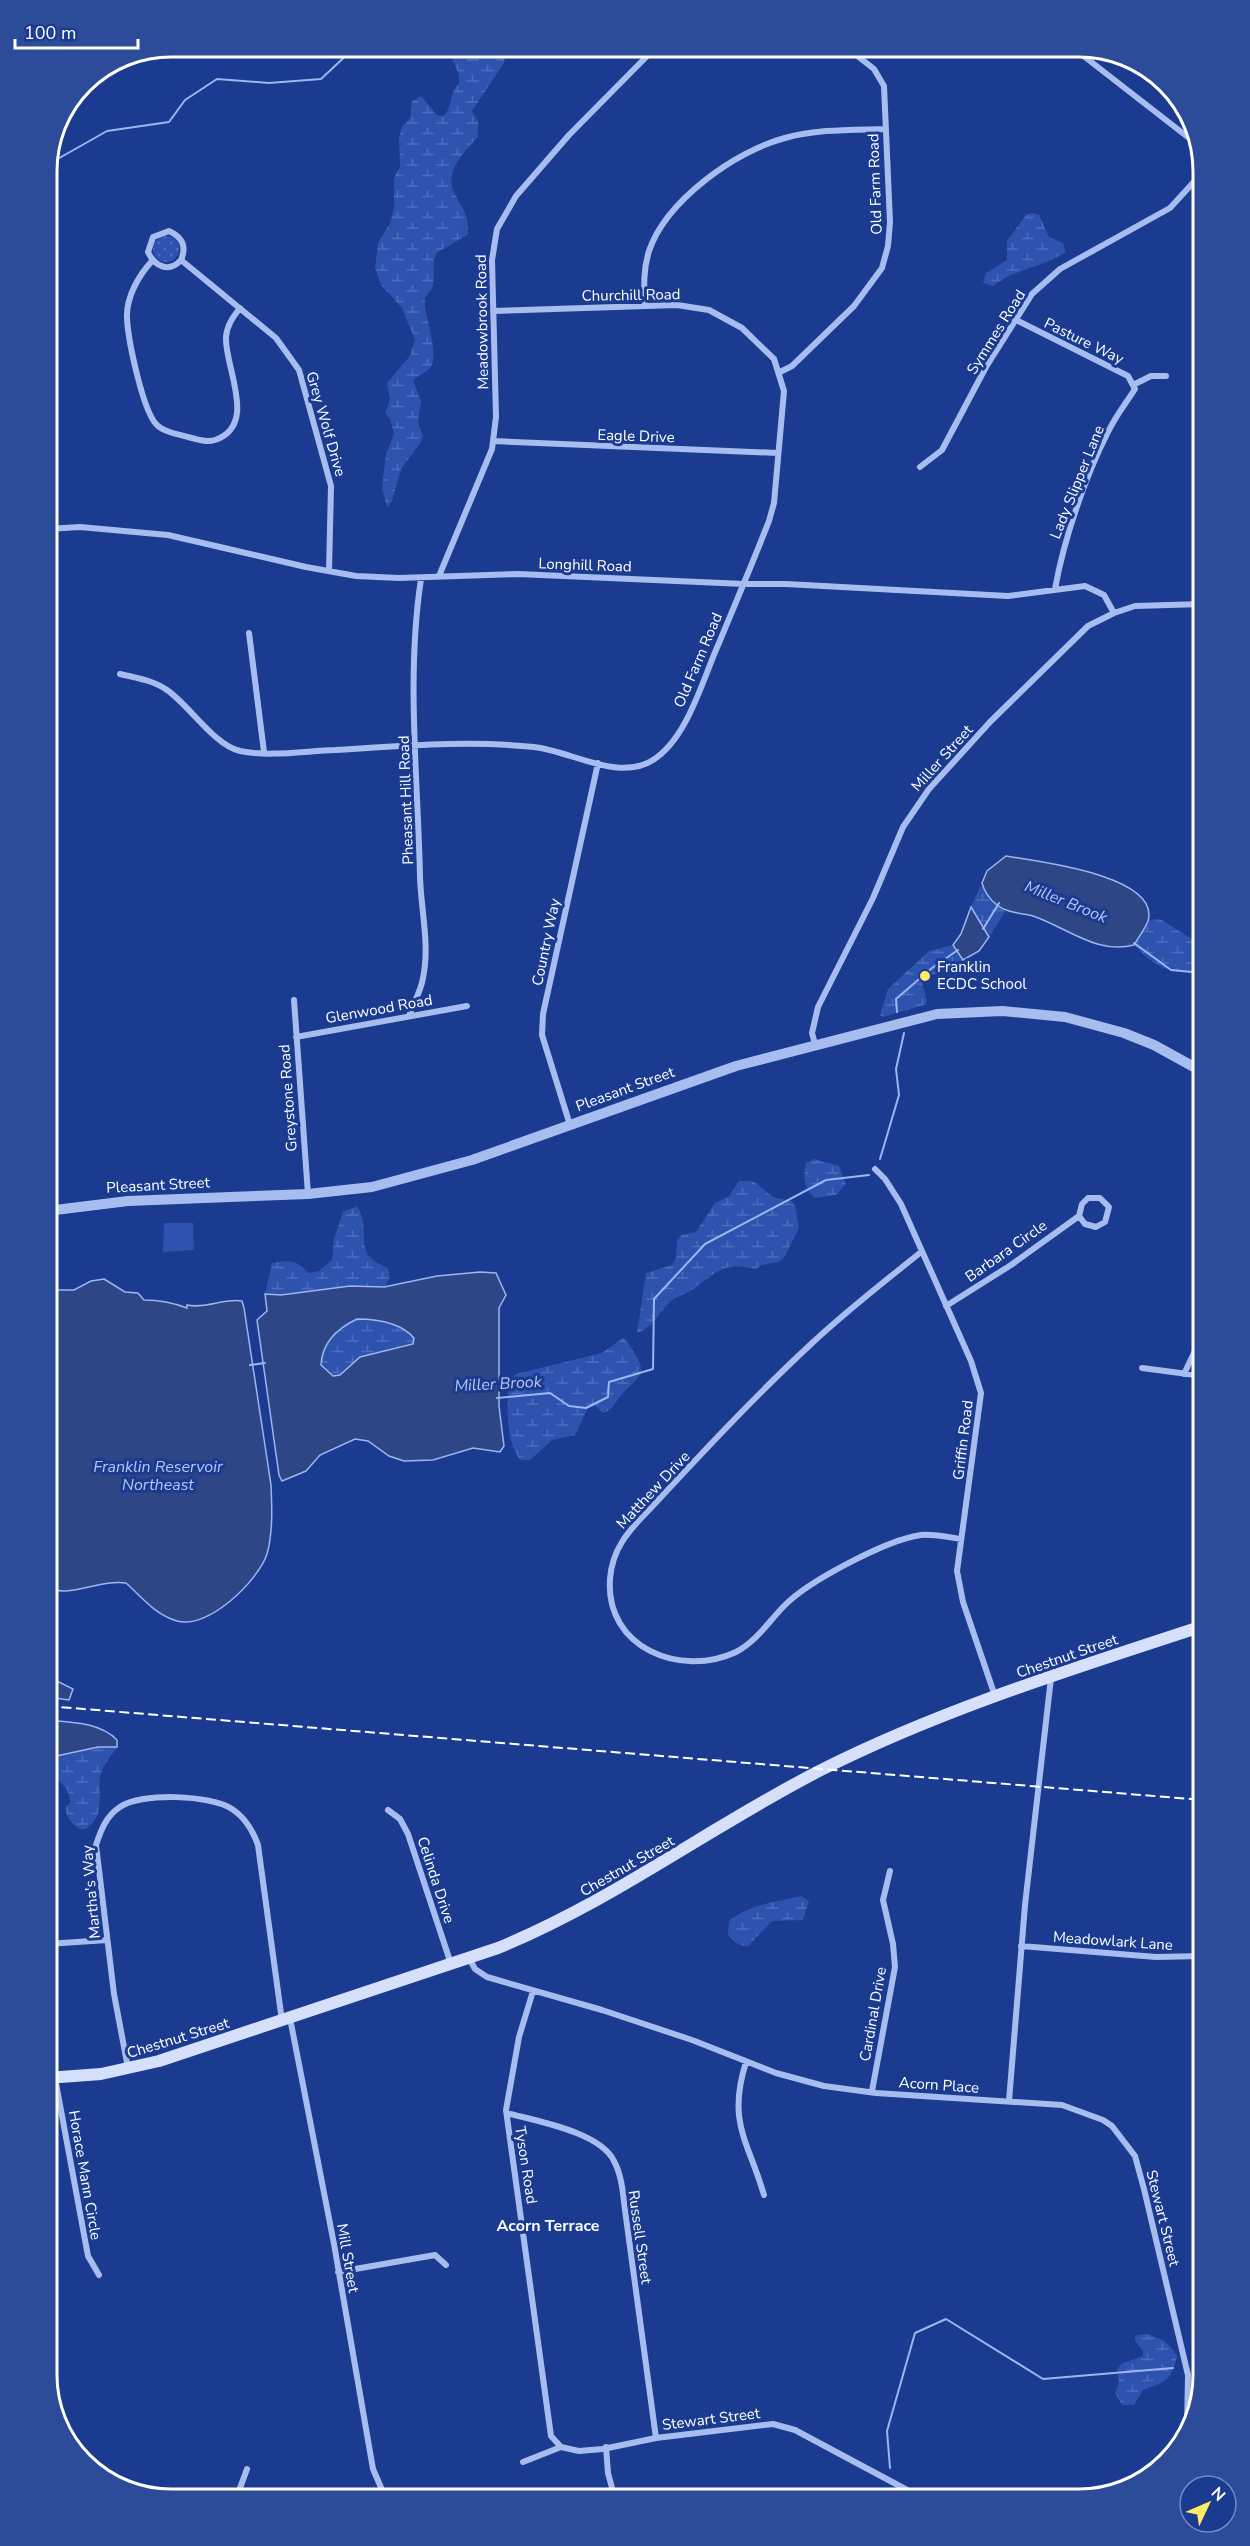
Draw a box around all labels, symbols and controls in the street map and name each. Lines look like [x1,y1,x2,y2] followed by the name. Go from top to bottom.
[15,12,138,50] scale bar
[24,21,76,45] text: 100 m
[863,133,887,235] street label: Old Farm Road
[471,254,493,390] street label: Meadowbrook Road
[581,284,681,306] street label: Churchill Road
[962,286,1030,378] street label: Symmes Road
[1041,313,1127,369] street label: Pasture Way
[301,369,351,479] street label: Grey Wolf Drive
[1045,422,1109,542] street label: Lady Slipper Lane
[597,425,675,447] street label: Eagle Drive
[538,553,632,577] street label: Longhill Road
[669,609,727,711] street label: Old Farm Road
[907,720,978,796] street label: Miller Street
[394,735,418,865] street label: Pheasant Hill Road
[1021,875,1112,929] water label: Miller Brook
[527,896,565,987] street label: Country Way
[937,957,1027,994] place label: Franklin ECDC School
[918,969,932,983] marker: Franklin ECDC School
[324,990,434,1028] street label: Glenwood Road
[274,1044,302,1152] street label: Greystone Road
[573,1062,678,1116] street label: Pleasant Street
[106,1172,211,1198] street label: Pleasant Street
[961,1215,1051,1287] street label: Barbara Circle
[454,1371,543,1397] water label: Miller Brook
[948,1399,978,1481] street label: Griffin Road
[612,1447,694,1533] street label: Matthew Drive
[93,1456,224,1496] water label: Franklin Reservoir Northeast
[1014,1629,1121,1683] street label: Chestnut Street
[576,1830,679,1901] street label: Chestnut Street
[413,1834,459,1926] street label: Celinda Drive
[77,1844,105,1940] street label: Martha's Way
[1052,1927,1174,1955] street label: Meadowlark Lane
[855,1965,891,2063] street label: Cardinal Drive
[124,2013,232,2063] street label: Chestnut Street
[898,2072,980,2098] street label: Acorn Place
[64,2109,106,2241] street label: Horace Mann Circle
[510,2125,542,2205] street label: Tyson Road
[1141,2168,1185,2269] street label: Stewart Street
[624,2189,657,2286] street label: Russell Street
[496,2215,600,2237] district label: Acorn Terrace
[332,2222,364,2295] street label: Mill Street
[661,2403,762,2435] street label: Stewart Street
[1178,2474,1238,2534] north arrow
[1206,2482,1230,2506] text: N

